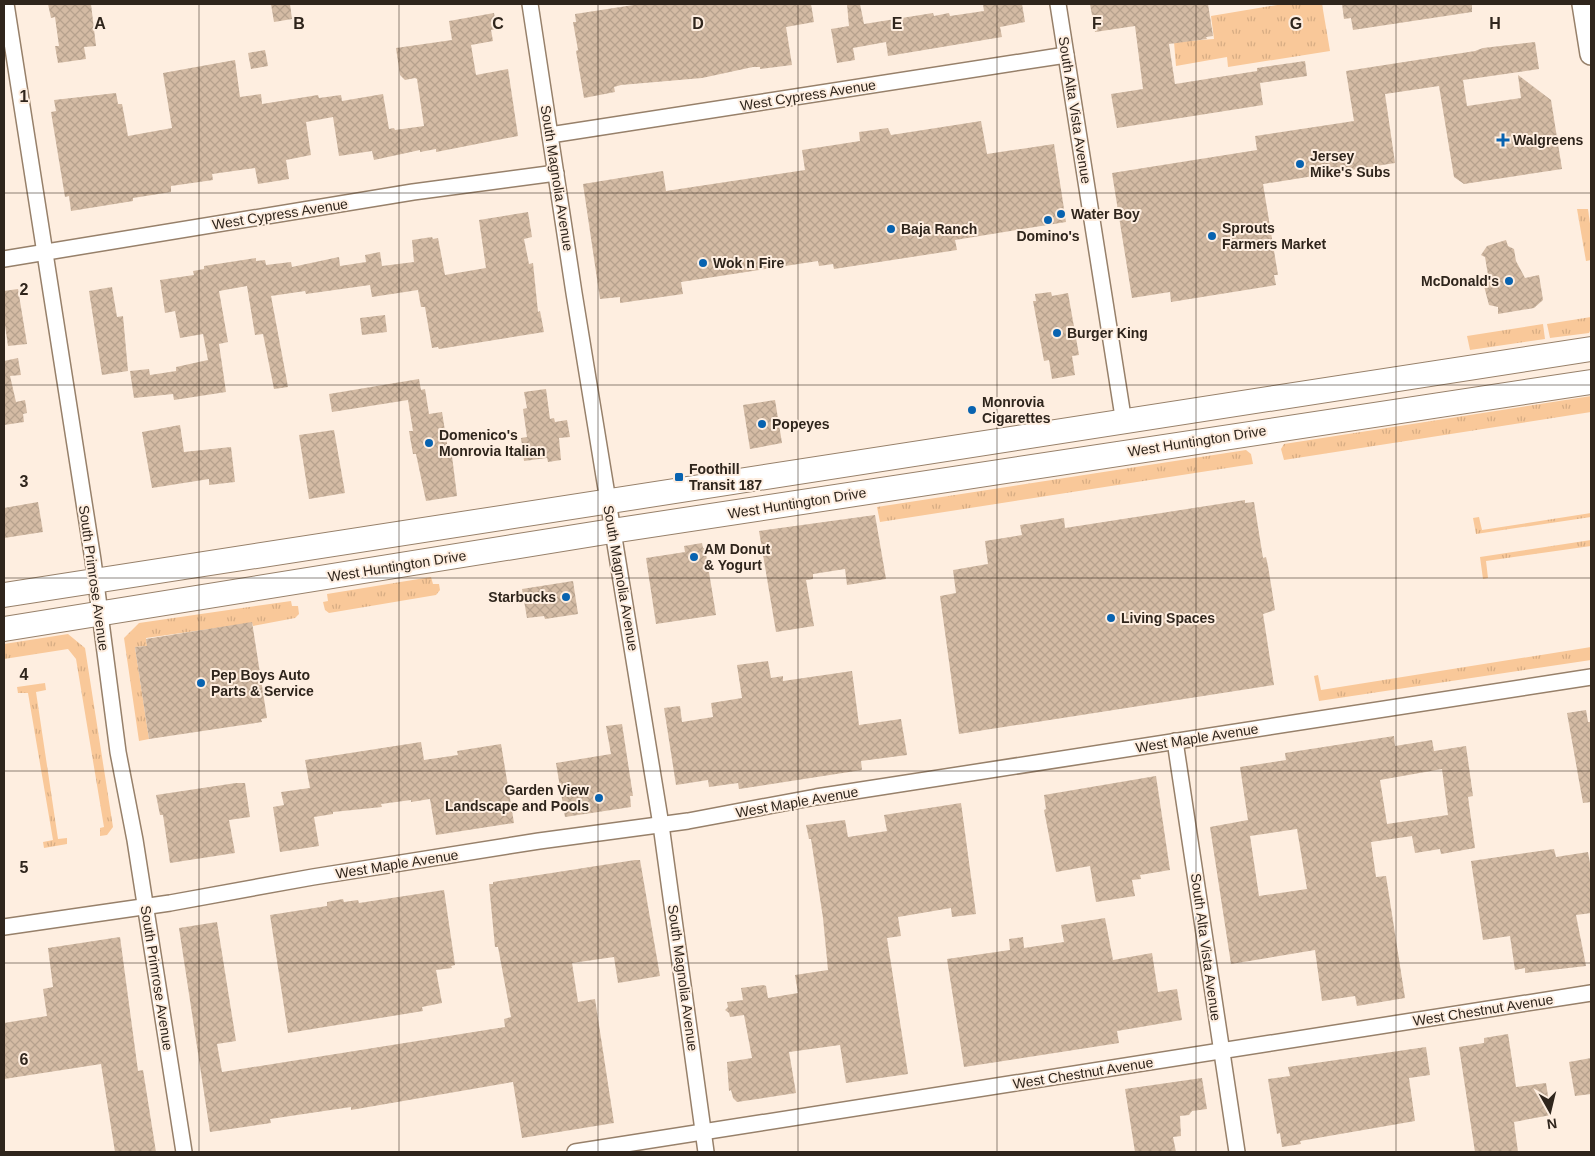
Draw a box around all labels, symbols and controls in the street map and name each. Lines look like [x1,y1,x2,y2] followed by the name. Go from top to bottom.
[94,15,106,32] text: A
[293,15,305,32] text: B
[492,15,504,32] text: C
[692,15,704,32] text: D
[892,15,903,32] text: E
[1092,15,1102,32] text: F
[1290,15,1302,32] text: G
[1489,15,1501,32] text: H
[1055,35,1095,185] street label: South Alta Vista Avenue
[739,76,877,114] street label: West Cypress Avenue
[20,88,29,105] text: 1
[538,104,576,252] street label: South Magnolia Avenue
[1513,132,1583,148] place label: Walgreens
[1497,134,1509,146] marker: Walgreens
[1310,148,1391,180] place label: Jersey Mike's Subs
[1294,158,1306,170] marker: Jersey Mike's Subs
[211,195,349,233] street label: West Cypress Avenue
[1071,206,1140,222] place label: Water Boy
[1055,208,1067,220] marker: Water Boy
[1042,214,1054,226] marker: Domino's
[1222,220,1327,252] place label: Sprouts Farmers Market
[901,221,977,237] place label: Baja Ranch
[885,223,897,235] marker: Baja Ranch
[1016,228,1080,244] place label: Domino's
[1206,230,1218,242] marker: Sprouts Farmers Market
[713,255,785,271] place label: Wok n Fire
[697,257,709,269] marker: Wok n Fire
[1421,273,1499,289] place label: McDonald's
[1503,275,1515,287] marker: McDonald's
[20,281,29,298] text: 2
[1067,325,1148,341] place label: Burger King
[1051,327,1063,339] marker: Burger King
[982,394,1051,426] place label: Monrovia Cigarettes
[966,404,978,416] marker: Monrovia Cigarettes
[772,416,830,432] place label: Popeyes
[756,418,768,430] marker: Popeyes
[1127,422,1267,460] street label: West Huntington Drive
[439,427,546,459] place label: Domenico's Monrovia Italian
[423,437,435,449] marker: Domenico's Monrovia Italian
[689,461,762,493] place label: Foothill Transit 187
[673,471,685,483] marker: Foothill Transit 187
[20,473,29,490] text: 3
[727,484,867,522] street label: West Huntington Drive
[76,504,112,652] street label: South Primrose Avenue
[600,504,642,652] street label: South Magnolia Avenue
[704,541,770,573] place label: AM Donut & Yogurt
[327,547,467,585] street label: West Huntington Drive
[688,551,700,563] marker: AM Donut & Yogurt
[488,589,556,605] place label: Starbucks
[560,591,572,603] marker: Starbucks
[1121,610,1215,626] place label: Living Spaces
[1105,612,1117,624] marker: Living Spaces
[20,666,29,683] text: 4
[211,667,314,699] place label: Pep Boys Auto Parts & Service
[195,677,207,689] marker: Pep Boys Auto Parts & Service
[1135,720,1260,756] street label: West Maple Avenue
[445,782,589,814] place label: Garden View Landscape and Pools
[735,783,860,821] street label: West Maple Avenue
[593,792,605,804] marker: Garden View Landscape and Pools
[335,846,460,882] street label: West Maple Avenue
[20,859,29,876] text: 5
[1188,872,1224,1022] street label: South Alta Vista Avenue
[138,904,176,1052] street label: South Primrose Avenue
[665,904,701,1052] street label: South Magnolia Avenue
[1412,991,1555,1029] street label: West Chestnut Avenue
[20,1051,29,1068] text: 6
[1012,1054,1155,1092] street label: West Chestnut Avenue
[1525,1086,1575,1136] north arrow
[1546,1115,1558,1133] text: N

